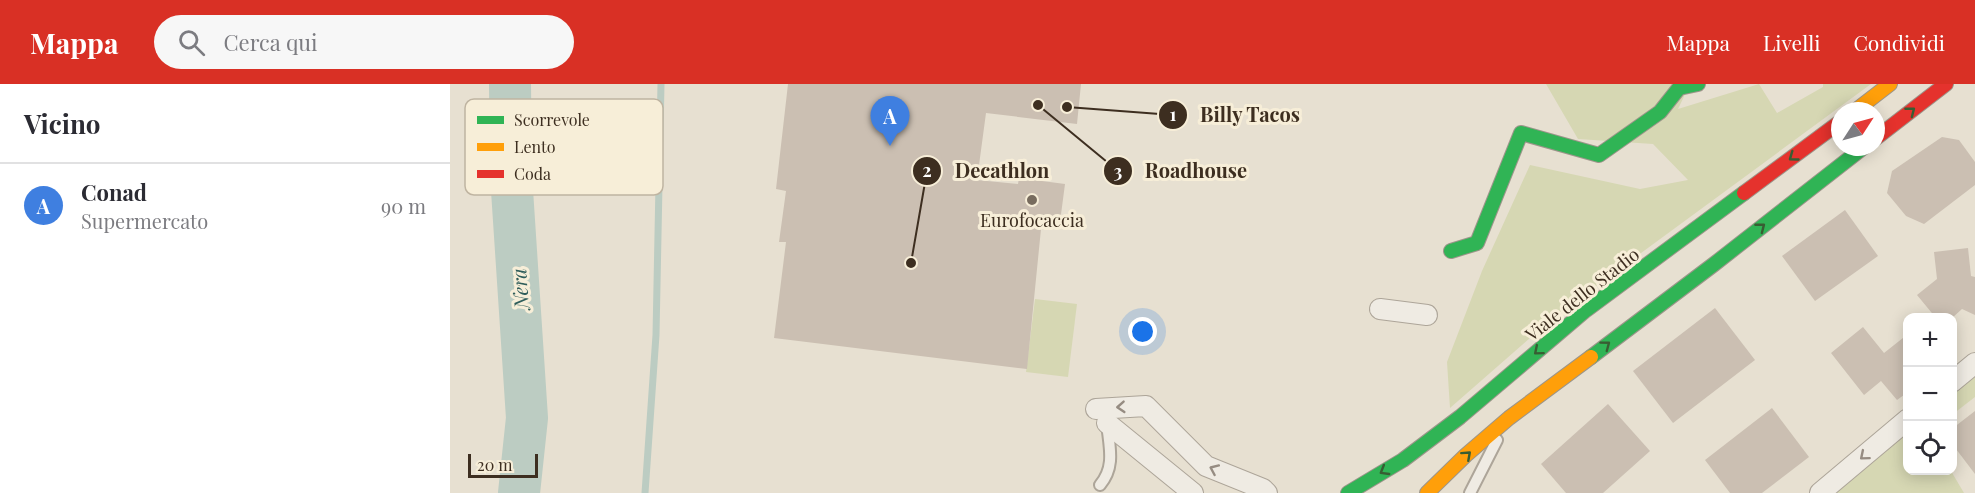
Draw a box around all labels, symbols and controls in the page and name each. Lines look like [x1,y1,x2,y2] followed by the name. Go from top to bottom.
[154,15,574,69] search box
[30,24,118,61] text: Mappa
[175,26,208,59] icon: search
[223,27,318,57] text: Cerca qui
[1666,28,1730,56] text: Mappa
[1763,28,1820,56] text: Livelli
[1853,28,1945,56] text: Condividi
[1158,96,1313,134] callout: Billy Tacos
[870,97,910,146] pin: A
[465,99,663,195] legend
[1200,100,1300,127] text: Billy Tacos
[1170,102,1177,126] text: 1
[1831,102,1885,156] north arrow
[24,106,101,141] text: Vicino
[1904,107,1915,118] one-way arrow
[514,109,590,130] text: Scorrevole
[514,136,556,157] text: Lento
[1789,150,1800,161] one-way arrow
[912,152,1061,190] callout: Decathlon
[1103,152,1259,190] callout: Roadhouse
[955,156,1050,183] text: Decathlon
[1145,156,1247,183] text: Roadhouse
[922,158,932,182] text: 2
[1114,159,1123,183] text: 3
[514,163,551,184] text: Coda
[81,177,147,207] text: Conad
[37,192,50,219] text: A
[381,192,426,219] text: 90 m
[1025,193,1039,207] marker: Eurofocaccia
[81,207,208,234] text: Supermercato
[980,208,1084,232] place label: Eurofocaccia
[1754,224,1765,235] one-way arrow
[1519,242,1644,347] street label: Viale dello Stadio
[504,267,534,313] water label: Nera
[1903,313,1957,475] map controls
[1903,313,1957,367] button: +
[1128,317,1157,346] your location
[1599,342,1610,353] one-way arrow
[1534,344,1545,355] one-way arrow
[1903,367,1957,421] button: −
[1117,401,1126,414] one-way arrow
[1903,421,1957,475] button: locate
[1860,449,1871,460] one-way arrow
[468,451,538,478] scale bar
[1460,451,1471,462] one-way arrow
[477,454,512,475] text: 20 m
[1209,464,1220,476] one-way arrow
[1380,464,1390,475] one-way arrow

